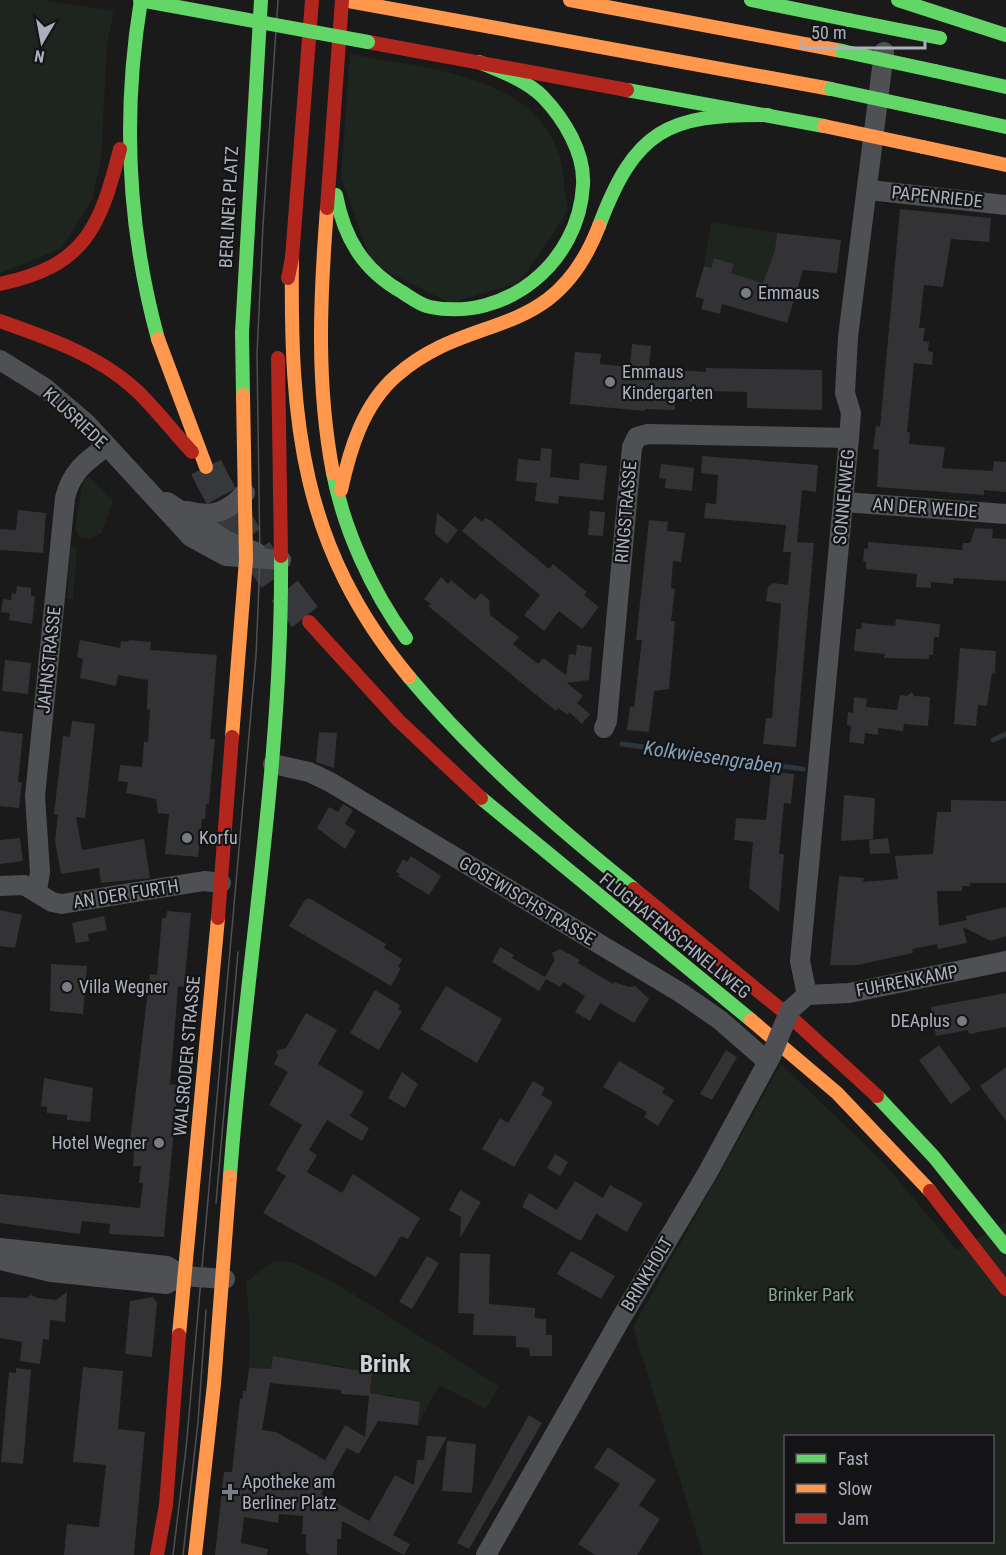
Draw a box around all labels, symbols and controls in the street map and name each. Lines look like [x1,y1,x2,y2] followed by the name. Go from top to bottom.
[12,12,72,72] north arrow
[802,12,925,50] scale bar
[811,22,846,43] text: 50 m
[33,46,46,66] text: N
[215,146,242,268] street label: BERLINER PLATZ
[890,181,984,212] street label: PAPENRIEDE
[758,282,820,303] place label: Emmaus
[739,286,753,300] marker: Emmaus
[622,361,713,403] place label: Emmaus Kindergarten
[603,375,617,389] marker: Emmaus Kindergarten
[39,383,112,452] street label: KLUSRIEDE
[829,448,858,546] street label: SONNENWEG
[611,460,640,564] street label: RINGSTRASSE
[872,493,978,522] street label: AN DER WEIDE
[32,605,65,714] street label: JAHNSTRASSE
[642,735,784,779] water label: Kolkwiesengraben
[199,827,238,848] place label: Korfu
[180,831,194,845] marker: Korfu
[455,852,599,949] street label: GOSEWISCHSTRASSE
[596,868,755,1003] street label: FLUGHAFENSCHNELLWEG
[72,875,180,912] street label: AN DER FURTH
[854,960,960,1001] street label: FUHRENKAMP
[169,975,204,1137] street label: WALSRODER STRASSE
[79,976,168,997] place label: Villa Wegner
[60,980,74,994] marker: Villa Wegner
[890,1010,950,1031] place label: DEAplus
[955,1014,969,1028] marker: DEAplus
[51,1132,148,1153] place label: Hotel Wegner
[152,1136,166,1150] marker: Hotel Wegner
[616,1233,677,1314] street label: BRINKHOLT
[768,1284,854,1305] park label: Brinker Park
[360,1350,411,1378] district label: Brink
[784,1435,994,1543] legend
[838,1448,869,1469] text: Fast
[242,1471,337,1513] place label: Apotheke am Berliner Platz
[838,1478,873,1499] text: Slow
[223,1485,237,1499] marker: Apotheke am Berliner Platz
[838,1508,869,1529] text: Jam

